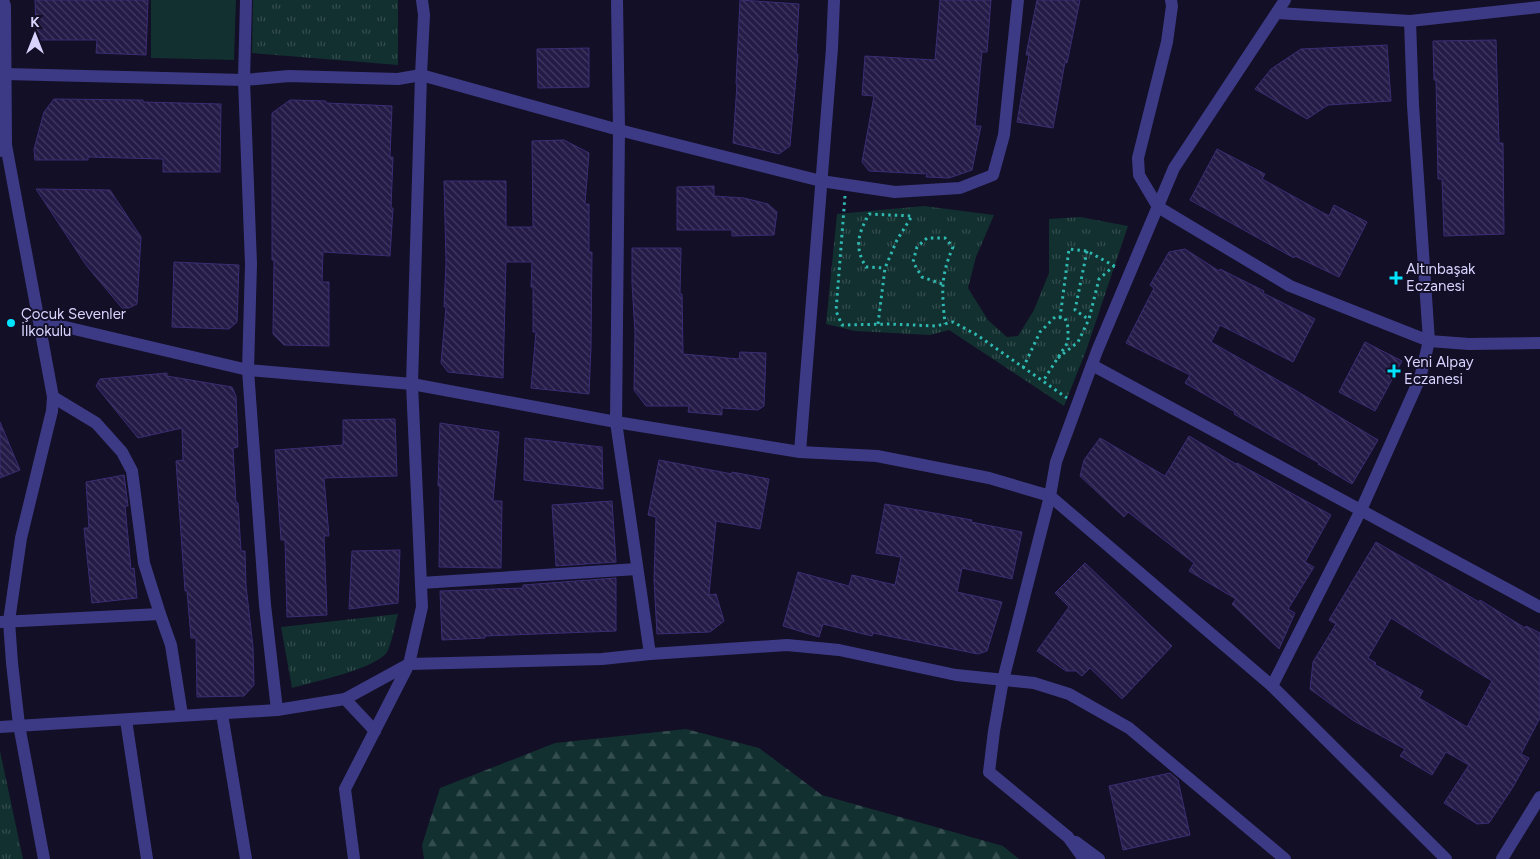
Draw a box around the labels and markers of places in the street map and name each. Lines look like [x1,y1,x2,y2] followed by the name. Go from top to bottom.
[1406,260,1476,295] place label: Altınbaşak Eczanesi
[1390,272,1402,284] marker: Altınbaşak Eczanesi
[21,305,126,340] place label: Çocuk Sevenler İlkokulu
[5,317,17,329] marker: Çocuk Sevenler İlkokulu
[1404,353,1474,388] place label: Yeni Alpay Eczanesi
[1388,365,1400,377] marker: Yeni Alpay Eczanesi

